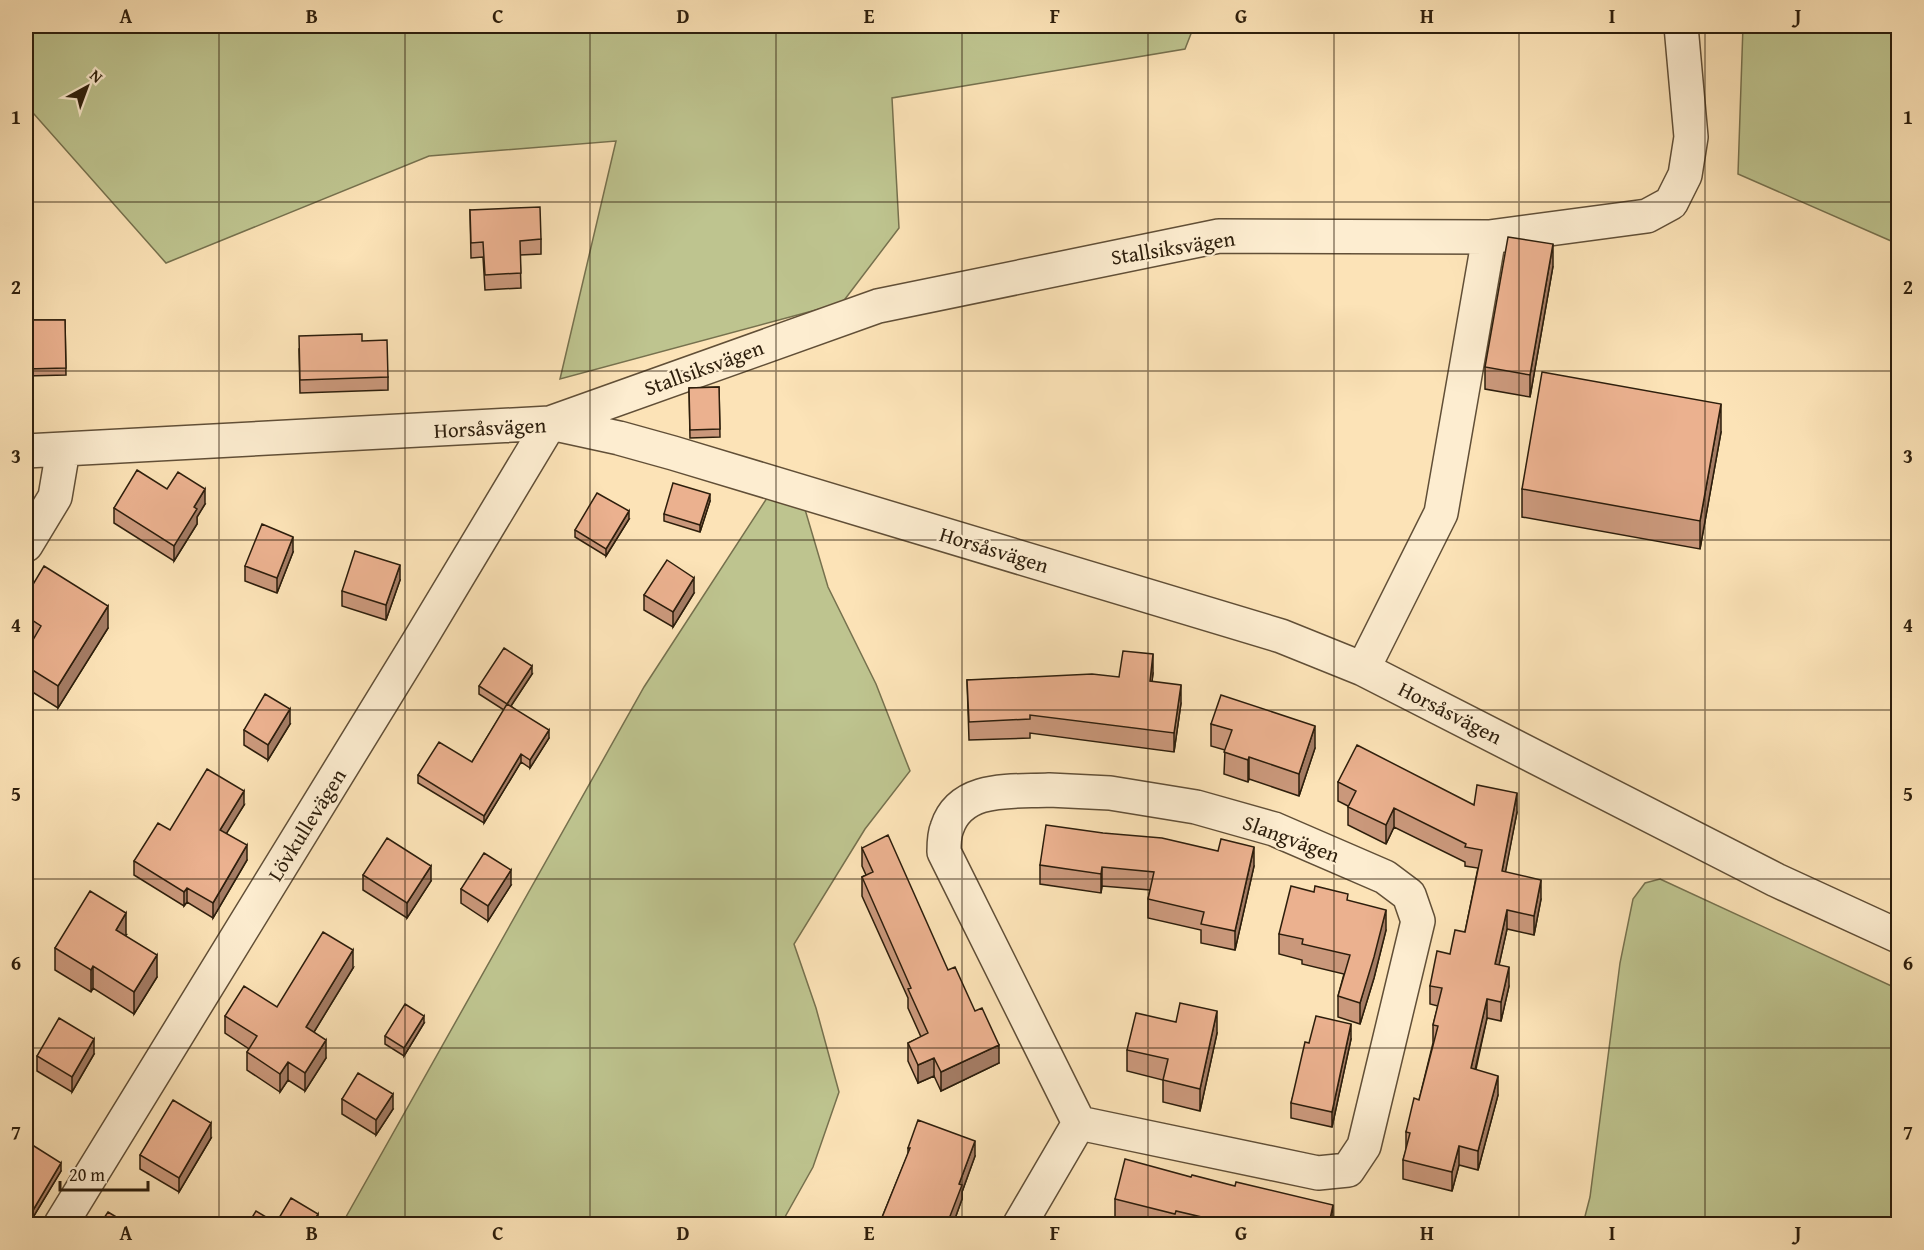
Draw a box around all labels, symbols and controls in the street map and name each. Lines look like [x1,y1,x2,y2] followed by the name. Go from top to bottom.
[120,1,133,30] text: A
[306,1,318,30] text: B
[492,1,504,30] text: C
[676,1,690,30] text: D
[864,1,875,30] text: E
[1050,1,1060,30] text: F
[1235,1,1247,30] text: G
[1420,1,1434,30] text: H
[1609,1,1615,30] text: I
[1792,1,1802,30] text: J
[57,57,117,117] north arrow
[85,63,109,88] text: N
[11,102,21,131] text: 1
[1903,102,1913,131] text: 1
[1109,222,1237,273] street label: Stallsiksvägen
[11,272,21,301] text: 2
[1903,272,1913,301] text: 2
[640,332,768,403] street label: Stallsiksvägen
[433,409,547,446] street label: Horsåsvägen
[11,441,21,470] text: 3
[1903,441,1913,470] text: 3
[936,518,1053,581] street label: Horsåsvägen
[11,610,21,639] text: 4
[1903,610,1913,639] text: 4
[1393,673,1508,752] street label: Horsåsvägen
[260,762,354,887] street label: Lövkullevägen
[11,779,21,808] text: 5
[1903,779,1913,808] text: 5
[1239,807,1344,870] street label: Slangvägen
[11,948,21,977] text: 6
[1903,948,1913,977] text: 6
[11,1117,21,1146] text: 7
[1903,1117,1913,1146] text: 7
[60,1154,148,1192] scale bar
[69,1161,105,1188] text: 20 m
[120,1218,133,1247] text: A
[306,1218,318,1247] text: B
[492,1218,504,1247] text: C
[676,1218,690,1247] text: D
[864,1218,875,1247] text: E
[1050,1218,1060,1247] text: F
[1235,1218,1247,1247] text: G
[1420,1218,1434,1247] text: H
[1609,1218,1615,1247] text: I
[1792,1218,1802,1247] text: J

